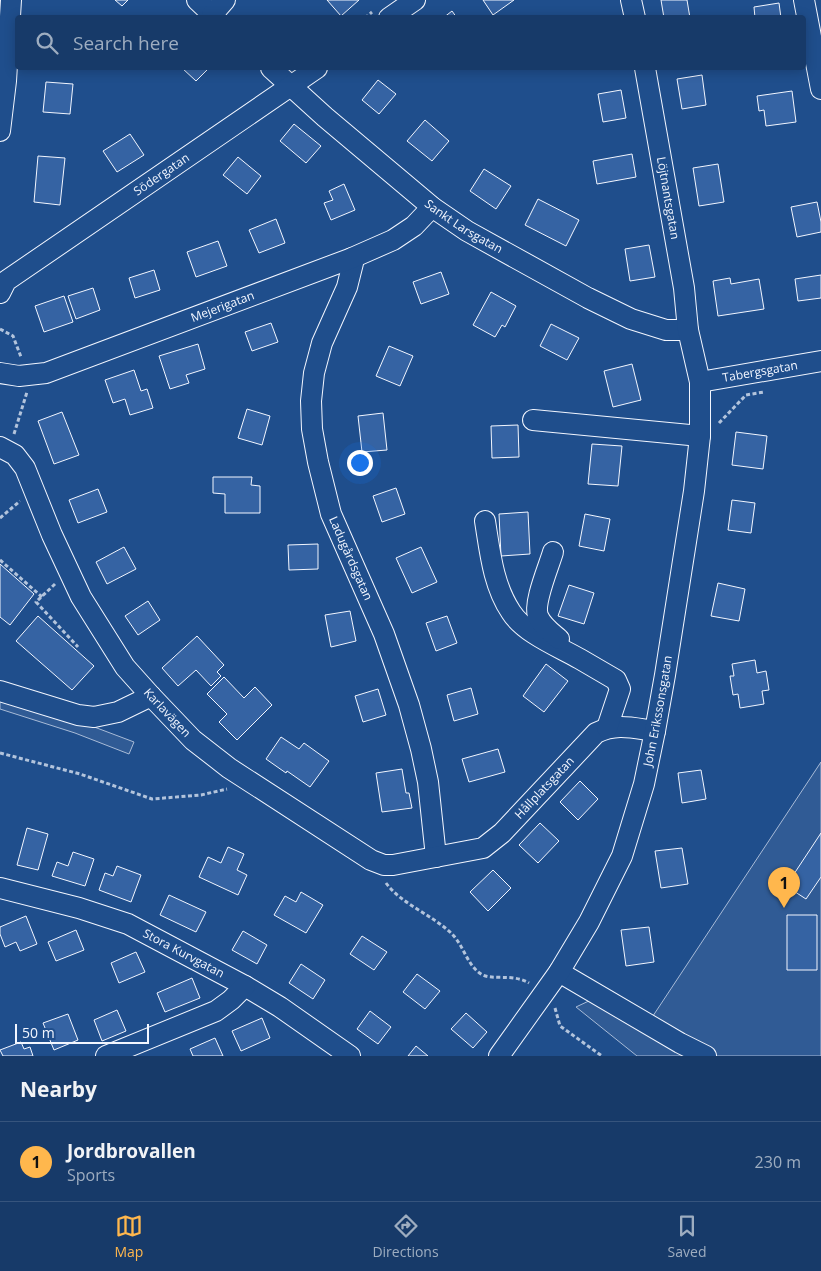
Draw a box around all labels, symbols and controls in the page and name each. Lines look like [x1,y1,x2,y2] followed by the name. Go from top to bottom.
[15,15,806,70] search box
[33,29,61,57] icon: search
[73,30,179,56] text: Search here
[130,149,193,199] street label: Södergatan
[653,155,684,241] street label: Löjtnantsgatan
[421,195,506,257] street label: Sankt Larsgatan
[188,286,257,326] street label: Mejerigatan
[721,356,799,386] street label: Tabergsgatan
[347,450,373,476] your location
[325,513,377,603] street label: Ladugårdsgatan
[639,654,676,769] street label: John Erikssonsgatan
[140,684,195,741] street label: Karlavägen
[510,753,578,823] street label: Hållplatsgatan
[768,867,800,908] pin: 1
[140,924,228,982] street label: Stora Kurvgatan
[15,1021,149,1044] scale bar
[22,1023,55,1042] text: 50 m
[20,1075,97,1103] text: Nearby
[67,1138,196,1164] text: Jordbrovallen
[31,1151,41,1173] text: 1
[755,1151,801,1173] text: 230 m
[67,1164,115,1186] text: Sports
[114,1212,143,1261] tab: Map
[372,1212,439,1261] tab: Directions
[668,1212,706,1261] tab: Saved

